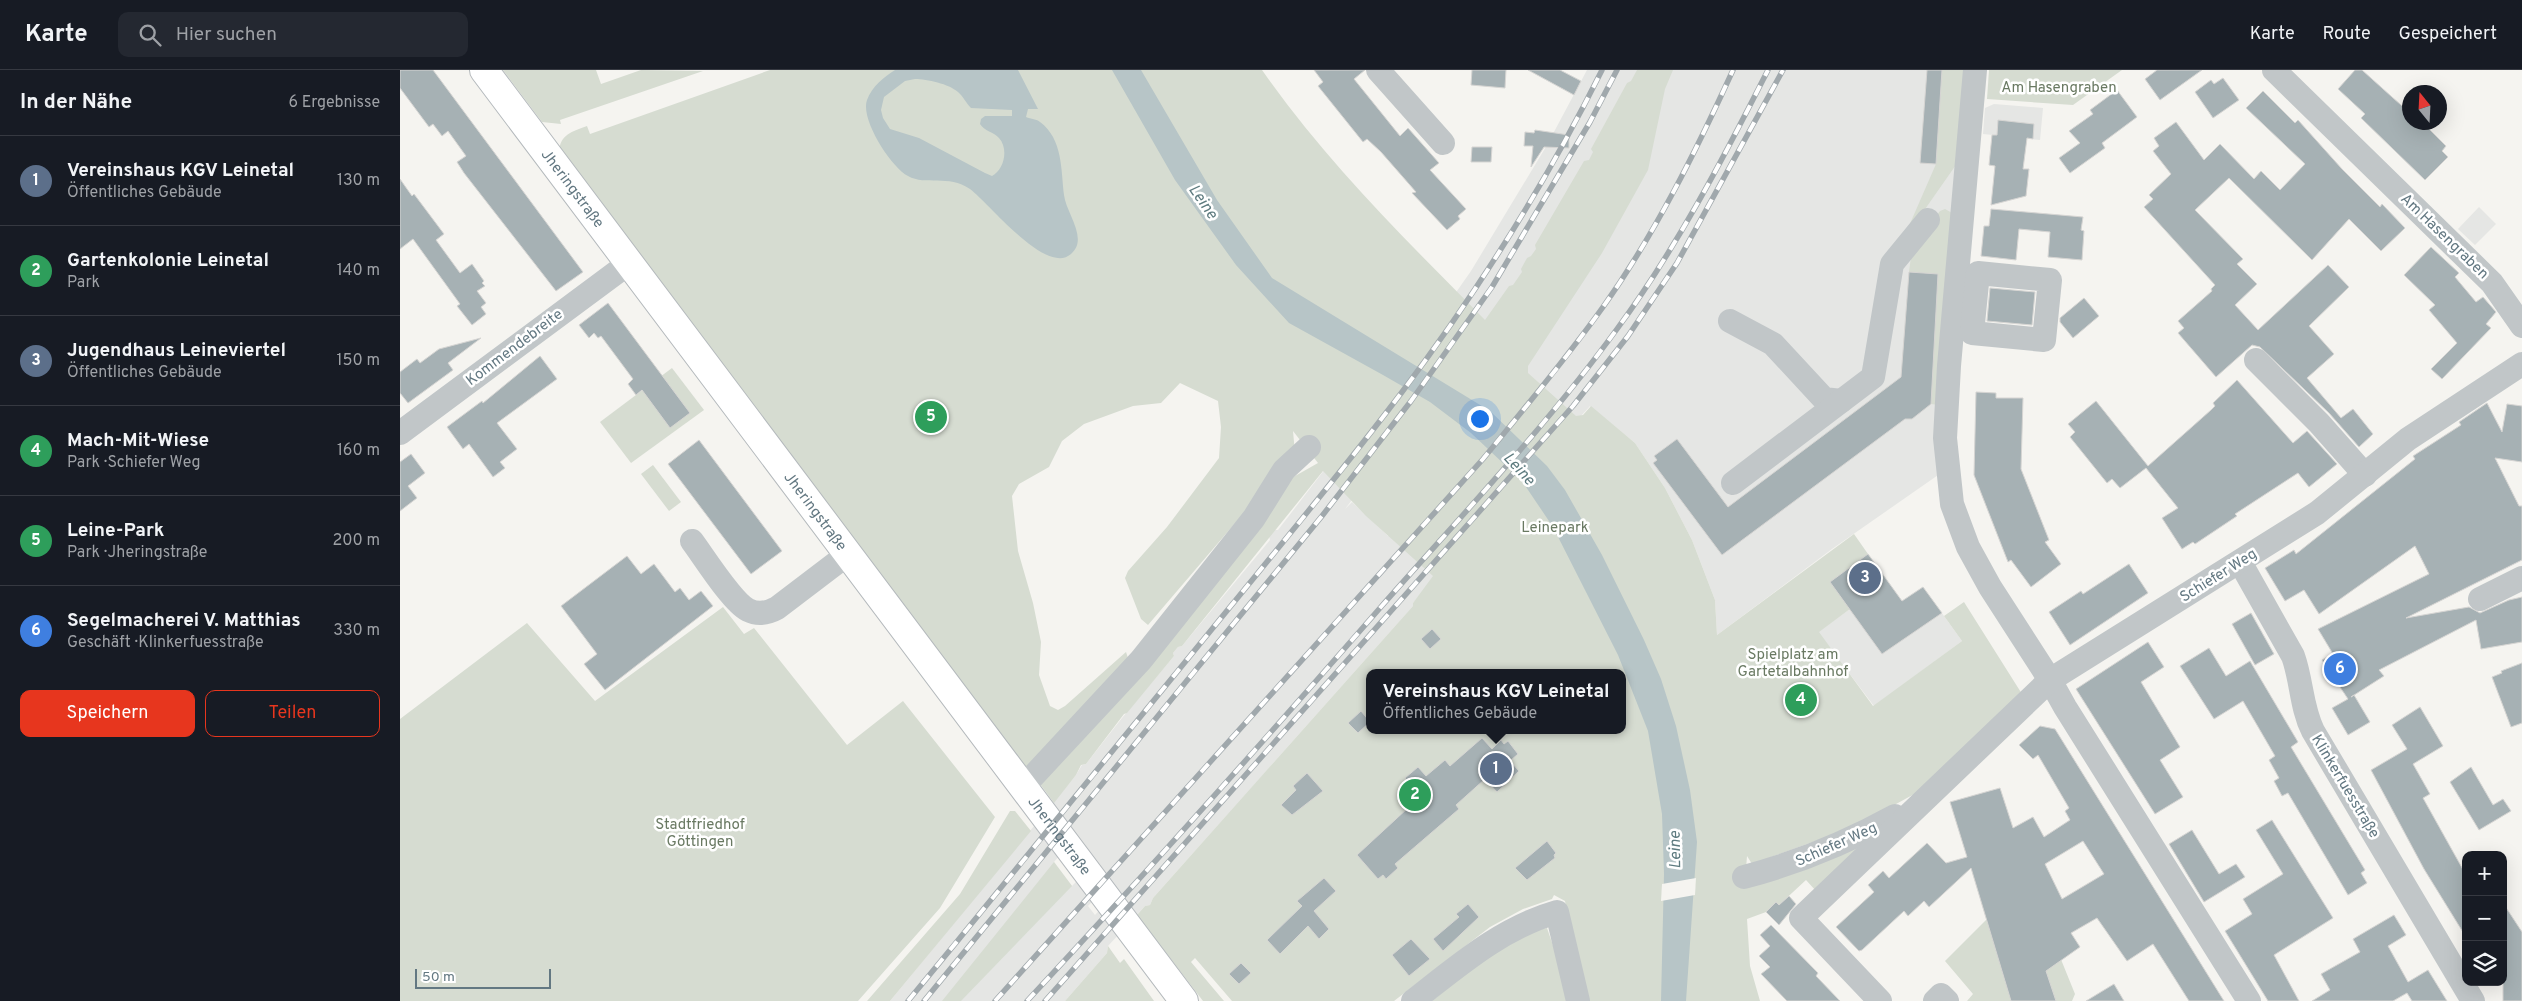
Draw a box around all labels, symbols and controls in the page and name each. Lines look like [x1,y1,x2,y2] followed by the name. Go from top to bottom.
[118,12,468,57] search box
[25,20,88,50] text: Karte
[136,21,164,49] icon: search
[176,23,277,47] text: Hier suchen
[2250,23,2295,46] text: Karte
[2323,23,2371,46] text: Route
[2399,23,2497,46] text: Gespeichert
[2001,79,2117,98] park label: Am Hasengraben
[2402,85,2447,130] north arrow
[20,89,132,116] text: In der Nähe
[288,93,380,113] text: 6 Ergebnisse
[536,146,607,232] street label: Jheringstraße
[67,159,294,183] text: Vereinshaus KGV Leinetal
[33,171,39,191] text: 1
[337,171,380,191] text: 130 m
[1183,181,1222,224] water label: Leine
[67,183,222,203] text: Öffentliches Gebäude
[2396,190,2492,284] street label: Am Hasengraben
[67,249,269,273] text: Gartenkolonie Leinetal
[31,261,41,281] text: 2
[337,261,380,281] text: 140 m
[67,273,100,293] text: Park
[463,306,567,391] street label: Kommendebreite
[67,339,286,363] text: Jugendhaus Leineviertel
[31,351,41,371] text: 3
[337,351,380,371] text: 150 m
[67,363,222,383] text: Öffentliches Gebäude
[915,398,947,436] pin: 5
[1467,406,1493,432] your location
[67,429,209,453] text: Mach-Mit-Wiese
[31,441,41,461] text: 4
[337,441,380,461] text: 160 m
[1498,449,1539,491] water label: Leine
[67,453,201,473] text: Park · Schiefer Weg
[779,469,850,555] street label: Jheringstraße
[67,519,164,543] text: Leine-Park
[1521,519,1589,538] park label: Leinepark
[31,531,41,551] text: 5
[332,531,380,551] text: 200 m
[67,543,207,563] text: Park · Jheringstraße
[2177,545,2261,607] street label: Schiefer Weg
[1849,559,1881,597] pin: 3
[67,609,301,633] text: Segelmacherei V. Matthias
[31,621,41,641] text: 6
[333,621,380,641] text: 330 m
[67,633,264,653] text: Geschäft · Klinkerfuesstraße
[1738,646,1848,682] park label: Spielplatz am Gartetalbahnhof
[2324,650,2356,688] pin: 6
[1366,669,1626,734] popup
[1383,680,1610,704] text: Vereinshaus KGV Leinetal
[1785,681,1817,719] pin: 4
[20,690,195,737] button: Speichern
[205,690,380,737] button: Teilen
[1383,704,1537,724] text: Öffentliches Gebäude
[2306,732,2383,842] street label: Klinkerfuesstraße
[1480,750,1512,788] pin: 1
[1399,776,1431,814] pin: 2
[1023,794,1094,880] street label: Jheringstraße
[655,816,745,852] park label: Stadtfriedhof Göttingen
[1793,819,1880,872] street label: Schiefer Weg
[1666,830,1686,869] water label: Leine
[2462,851,2507,986] map controls
[2462,851,2507,896] button: +
[2462,896,2507,941] button: −
[2462,941,2507,986] button: layers
[415,966,551,989] scale bar
[422,969,455,986] text: 50 m

